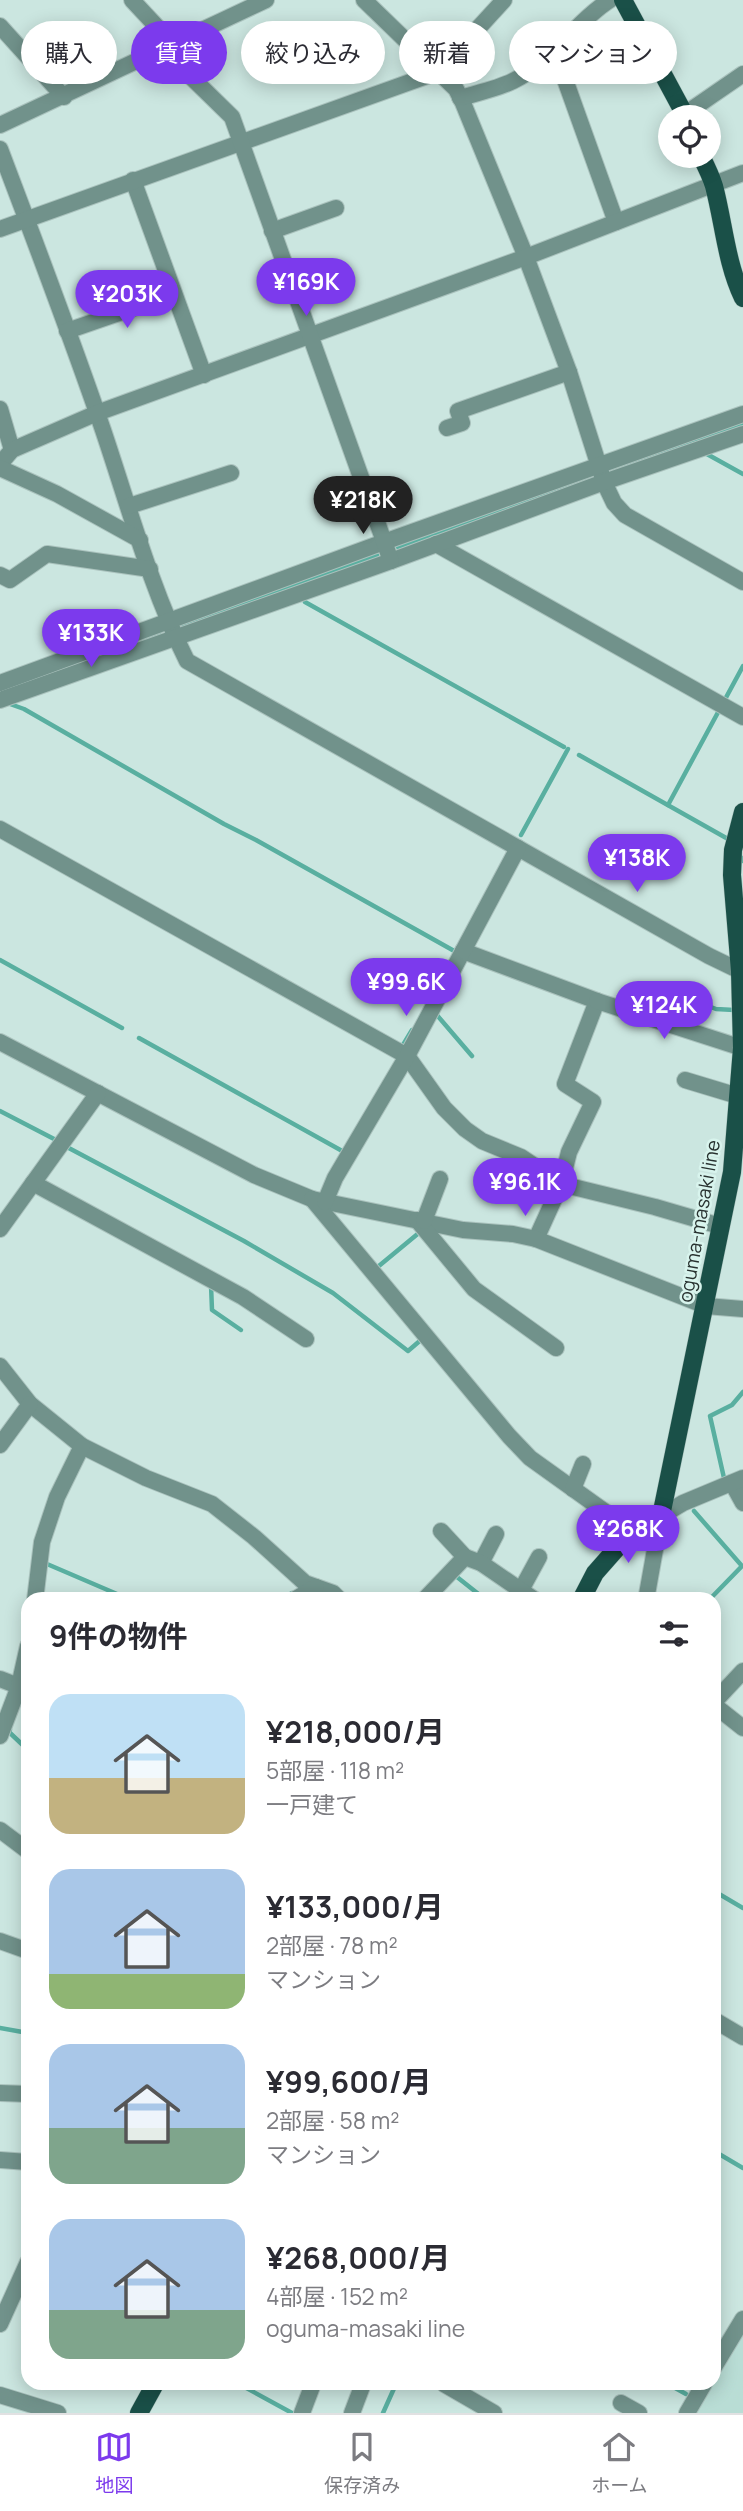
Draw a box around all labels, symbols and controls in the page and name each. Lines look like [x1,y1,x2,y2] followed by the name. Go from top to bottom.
[21,21,117,84] chip: 購入
[131,21,227,84] chip: 賃貸
[241,21,385,84] chip: 絞り込み
[399,21,495,84] chip: 新着
[509,21,677,84] chip: マンション
[658,105,721,168] map controls
[658,105,721,168] button: locate
[257,258,355,318] pin: ¥169K
[272,265,340,297] text: ¥169K
[78,270,176,330] pin: ¥203K
[91,277,163,309] text: ¥203K
[314,476,412,536] pin: ¥218K
[330,483,396,515] text: ¥218K
[42,610,140,669] pin: ¥133K
[58,616,124,648] text: ¥133K
[588,834,686,894] pin: ¥138K
[604,841,670,873] text: ¥138K
[349,958,463,1018] pin: ¥99.6K
[367,965,445,997] text: ¥99.6K
[615,982,713,1041] pin: ¥124K
[631,988,697,1020] text: ¥124K
[672,1138,726,1304] street label: oguma-masaki line
[468,1158,582,1218] pin: ¥96.1K
[489,1165,561,1197] text: ¥96.1K
[579,1506,677,1565] pin: ¥268K
[592,1512,664,1544] text: ¥268K
[49,1615,188,1656] text: 9件の物件
[655,1615,693,1653] icon: filters
[266,1711,445,1752] text: ¥218,000/月
[105,1722,189,1806] icon: home
[266,1754,404,1786] text: 5部屋 · 118 m²
[266,1788,358,1820] text: 一戸建て
[266,1886,444,1927] text: ¥133,000/月
[105,1897,189,1981] icon: home
[266,1929,398,1961] text: 2部屋 · 78 m²
[266,1963,381,1995] text: マンション
[266,2061,432,2102] text: ¥99,600/月
[105,2072,189,2156] icon: home
[266,2104,399,2136] text: 2部屋 · 58 m²
[266,2138,381,2170] text: マンション
[266,2237,451,2278] text: ¥268,000/月
[105,2247,189,2331] icon: home
[266,2280,408,2312] text: 4部屋 · 152 m²
[266,2312,465,2344] text: oguma-masaki line
[95,2428,133,2498] tab: 地図
[324,2428,400,2498] tab: 保存済み
[591,2428,648,2498] tab: ホーム

